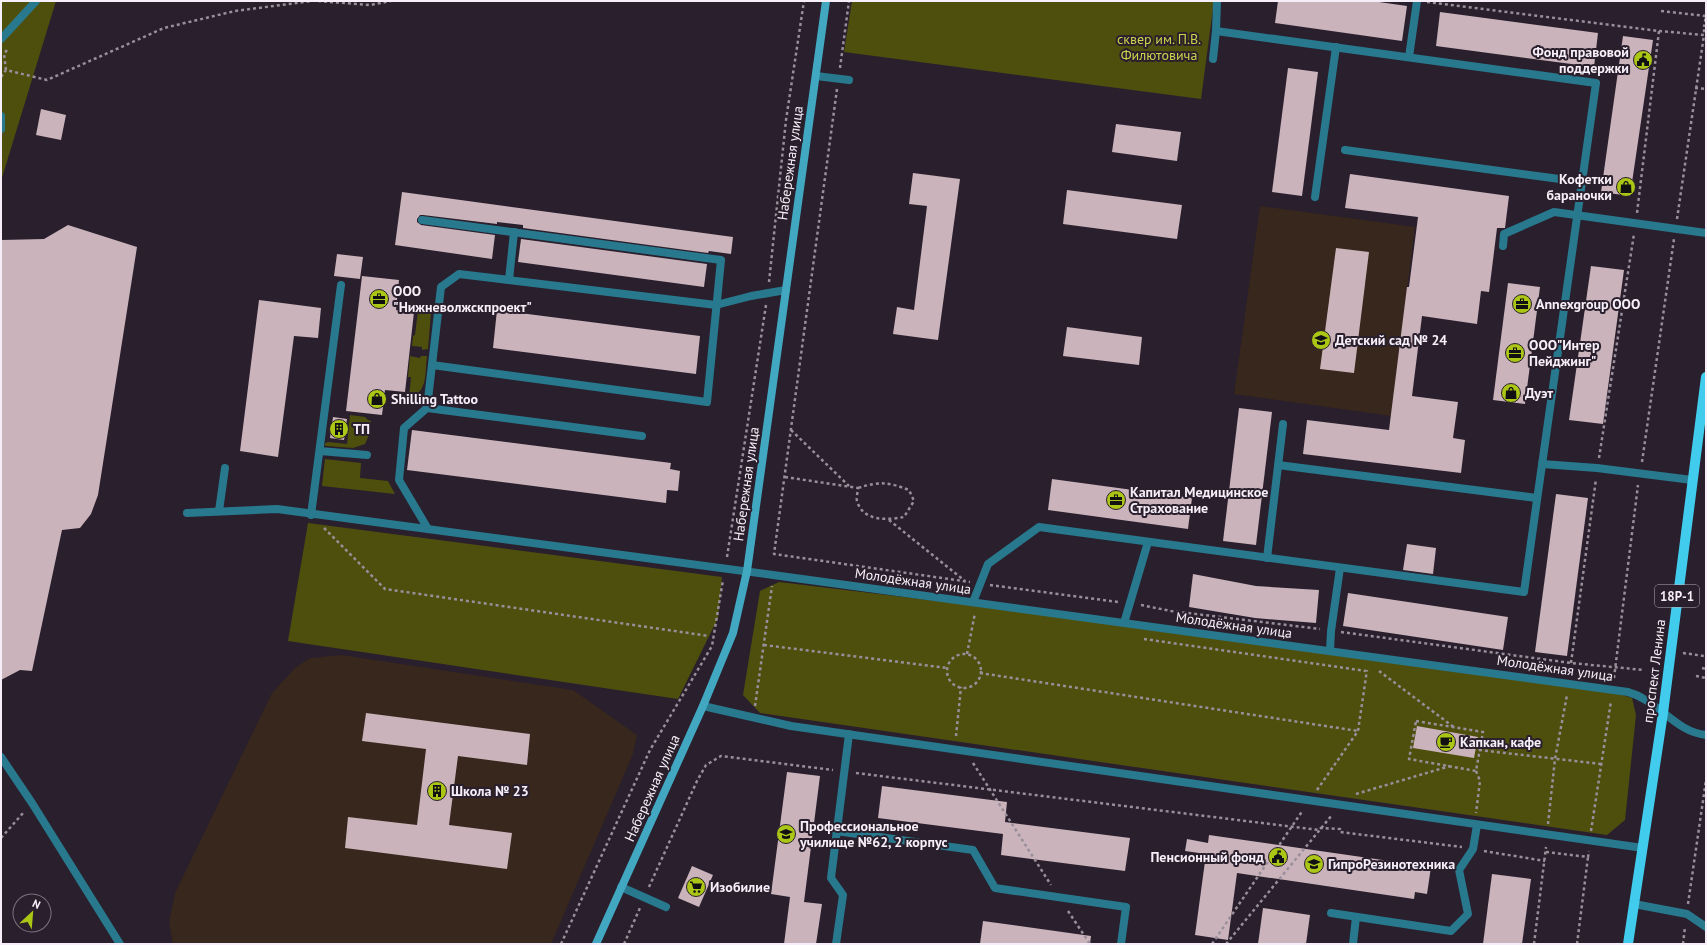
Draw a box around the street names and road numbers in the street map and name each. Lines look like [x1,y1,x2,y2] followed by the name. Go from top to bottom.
[773,105,807,221] street label: Набережная улица
[729,426,763,542] street label: Набережная улица
[854,564,972,598] street label: Молодёжная улица
[1655,585,1699,607] road number: 18Р-1
[1175,608,1293,642] street label: Молодёжная улица
[1639,618,1669,724] street label: проспект Ленина
[1496,651,1614,685] street label: Молодёжная улица
[620,732,684,844] street label: Набережная улица

